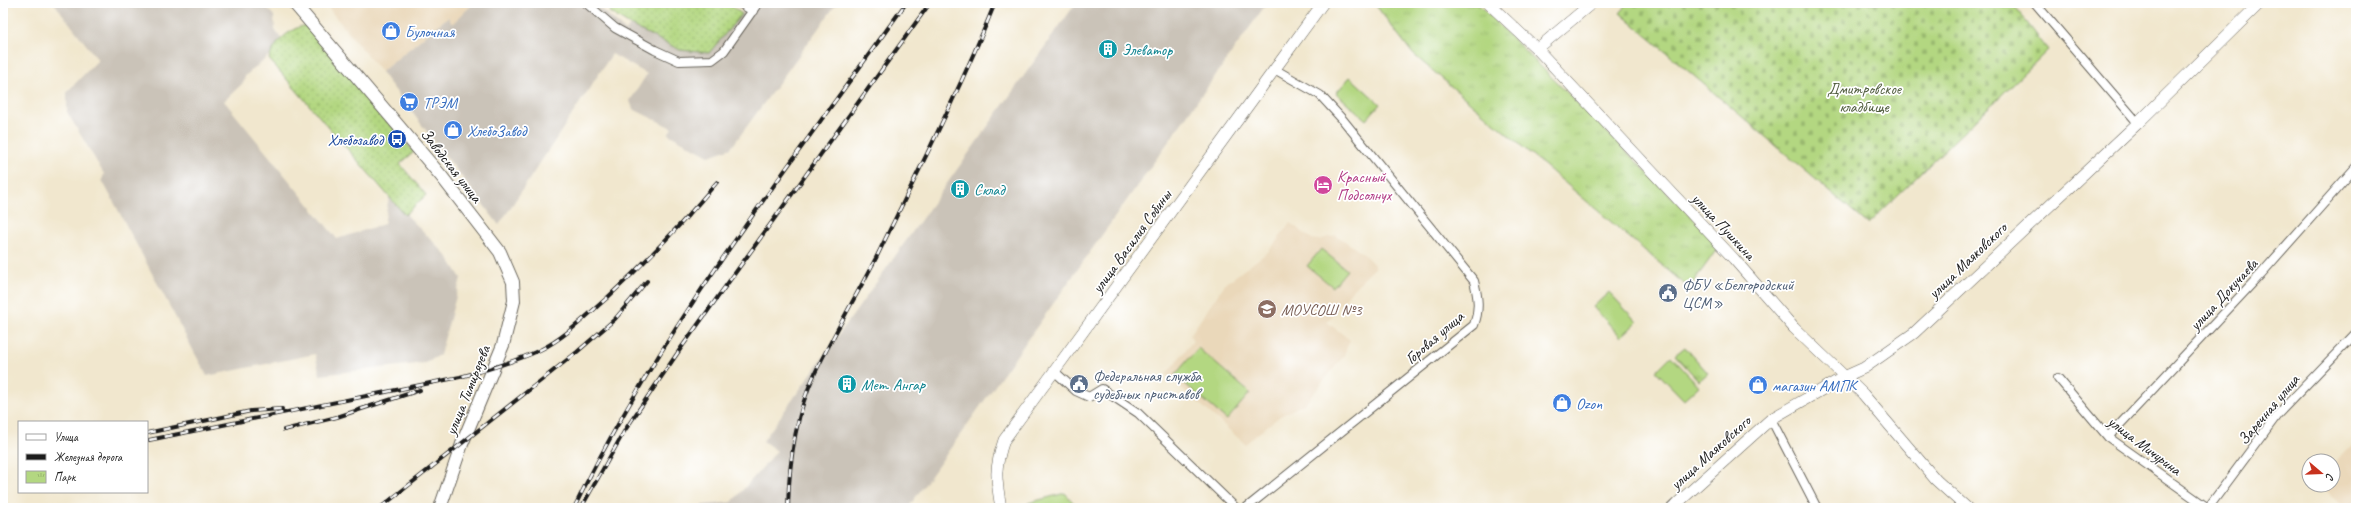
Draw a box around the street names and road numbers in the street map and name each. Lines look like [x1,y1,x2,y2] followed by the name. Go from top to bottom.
[416,125,487,208] street label: Заводская улица
[1087,185,1177,298] street label: улица Василия Собины
[1686,188,1760,265] street label: улица Пушкина
[1923,217,2013,304] street label: улица Маяковского
[2185,253,2263,336] street label: улица Докучаева
[1401,306,1469,369] street label: Горовая улица
[441,341,496,439] street label: улица Тимирязева
[2234,370,2305,449] street label: Заречная улица
[1665,410,1757,495] street label: улица Маяковского
[2103,411,2186,481] street label: улица Мичурина

